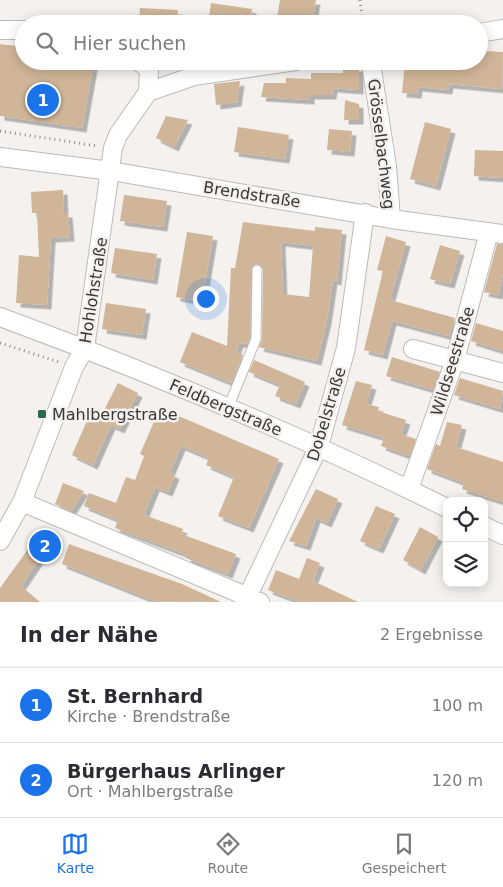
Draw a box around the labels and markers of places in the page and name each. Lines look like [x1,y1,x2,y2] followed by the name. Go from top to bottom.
[27,81,59,119] pin: 1
[52,405,178,424] place label: Mahlbergstraße
[36,408,48,420] marker: Mahlbergstraße
[29,527,61,565] pin: 2

